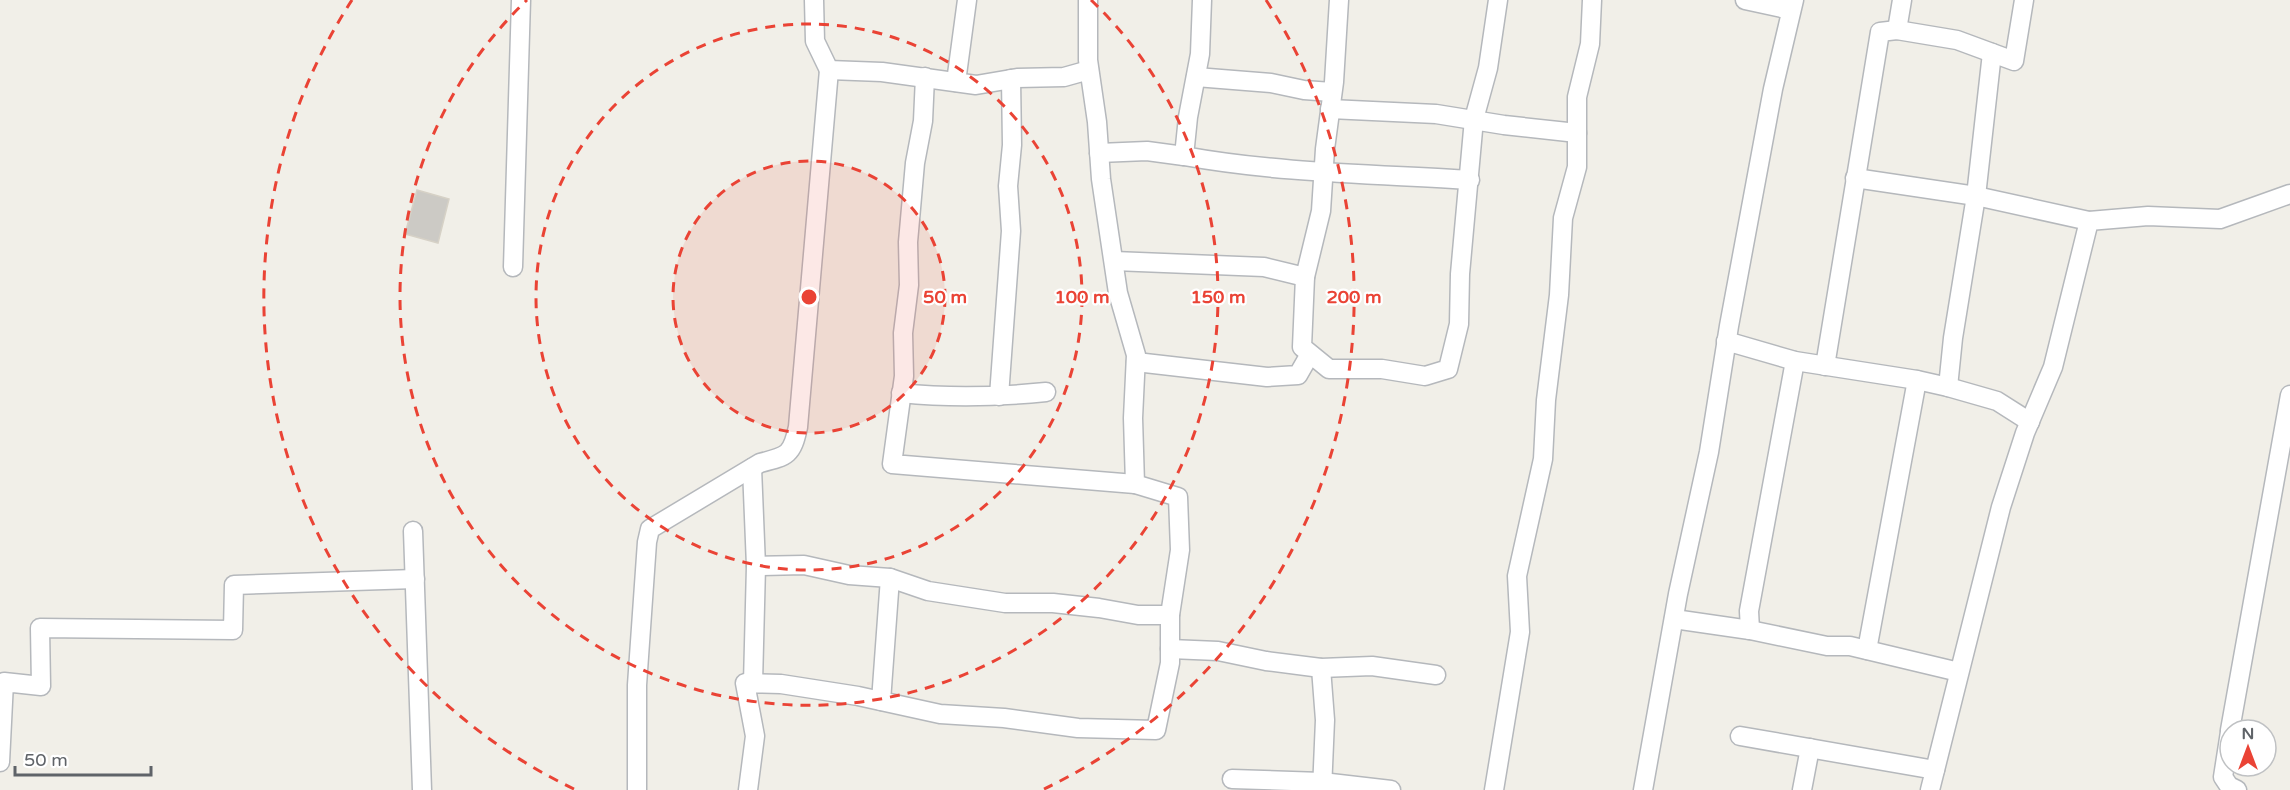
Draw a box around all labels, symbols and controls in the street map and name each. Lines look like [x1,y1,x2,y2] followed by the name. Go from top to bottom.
[923,286,967,308] text: 50 m
[1054,286,1110,308] text: 100 m
[1190,286,1246,308] text: 150 m
[1326,286,1382,308] text: 200 m
[799,287,819,307] centre of rings
[2218,718,2278,778] north arrow
[2242,724,2254,744] text: N
[15,739,152,777] scale bar
[24,749,68,771] text: 50 m

